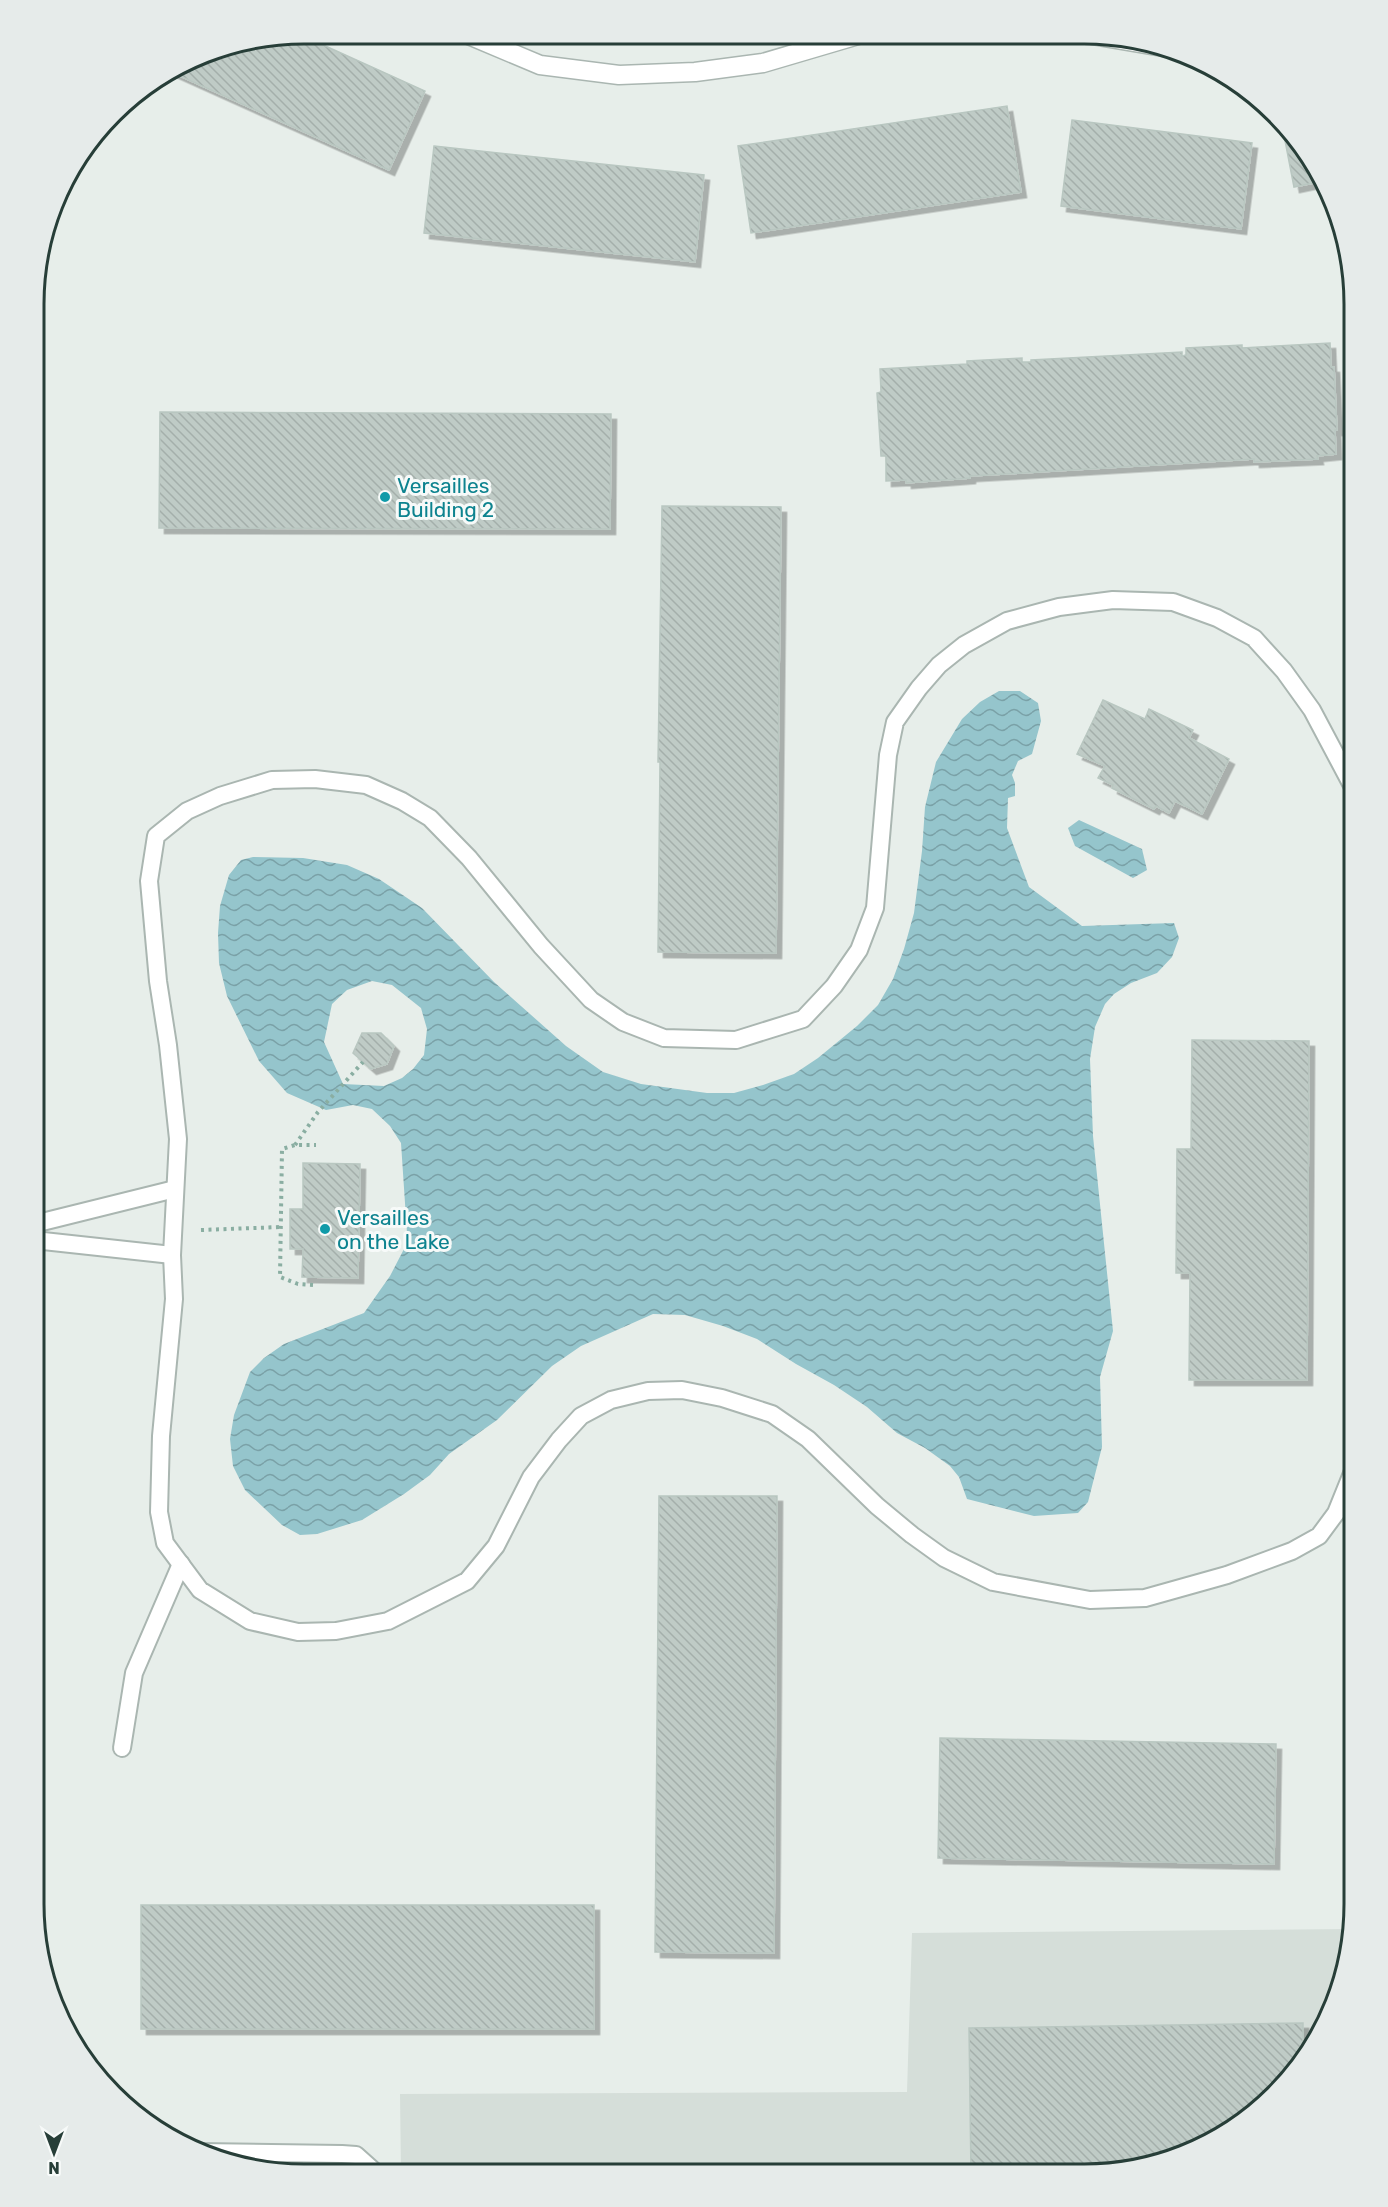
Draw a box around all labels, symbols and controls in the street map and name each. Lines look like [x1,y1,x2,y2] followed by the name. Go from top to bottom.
[397,473,494,522] place label: Versailles Building 2
[378,490,392,504] marker: Versailles Building 2
[337,1205,450,1254] place label: Versailles on the Lake
[318,1222,332,1236] marker: Versailles on the Lake
[24,2123,84,2183] north arrow
[48,2158,60,2177] text: N

